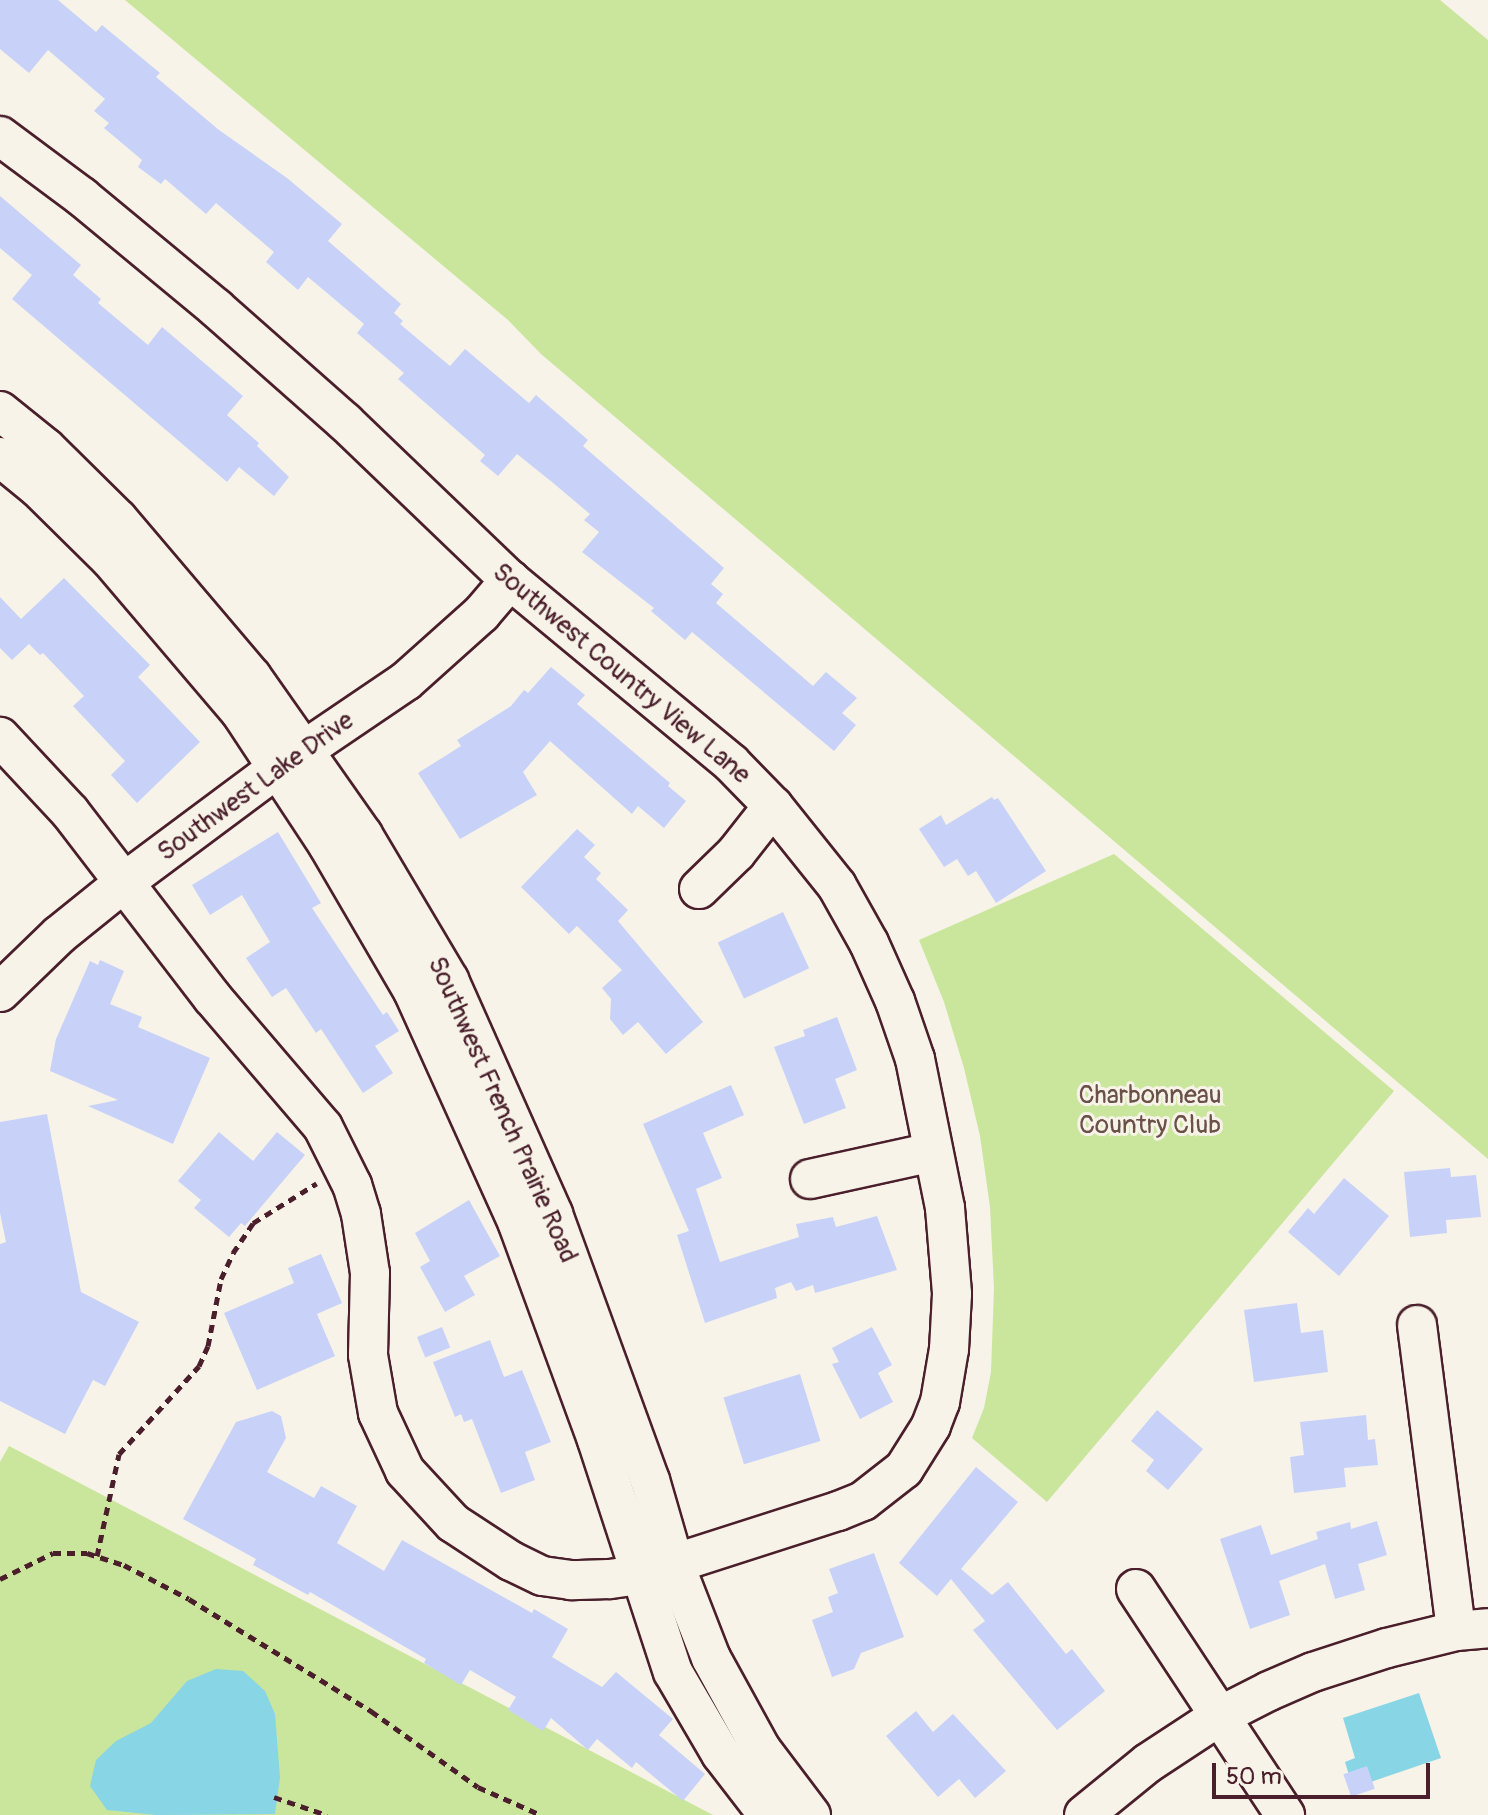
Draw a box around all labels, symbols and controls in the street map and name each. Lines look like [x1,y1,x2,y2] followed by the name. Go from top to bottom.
[486,557,756,791] street label: Southwest Country View Lane
[152,705,360,869] street label: Southwest Lake Drive
[420,952,584,1268] street label: Southwest French Prairie Road
[1079,1080,1221,1142] park label: Charbonneau Country Club
[1216,1747,1434,1797] scale bar
[1226,1762,1282,1791] text: 50 m

